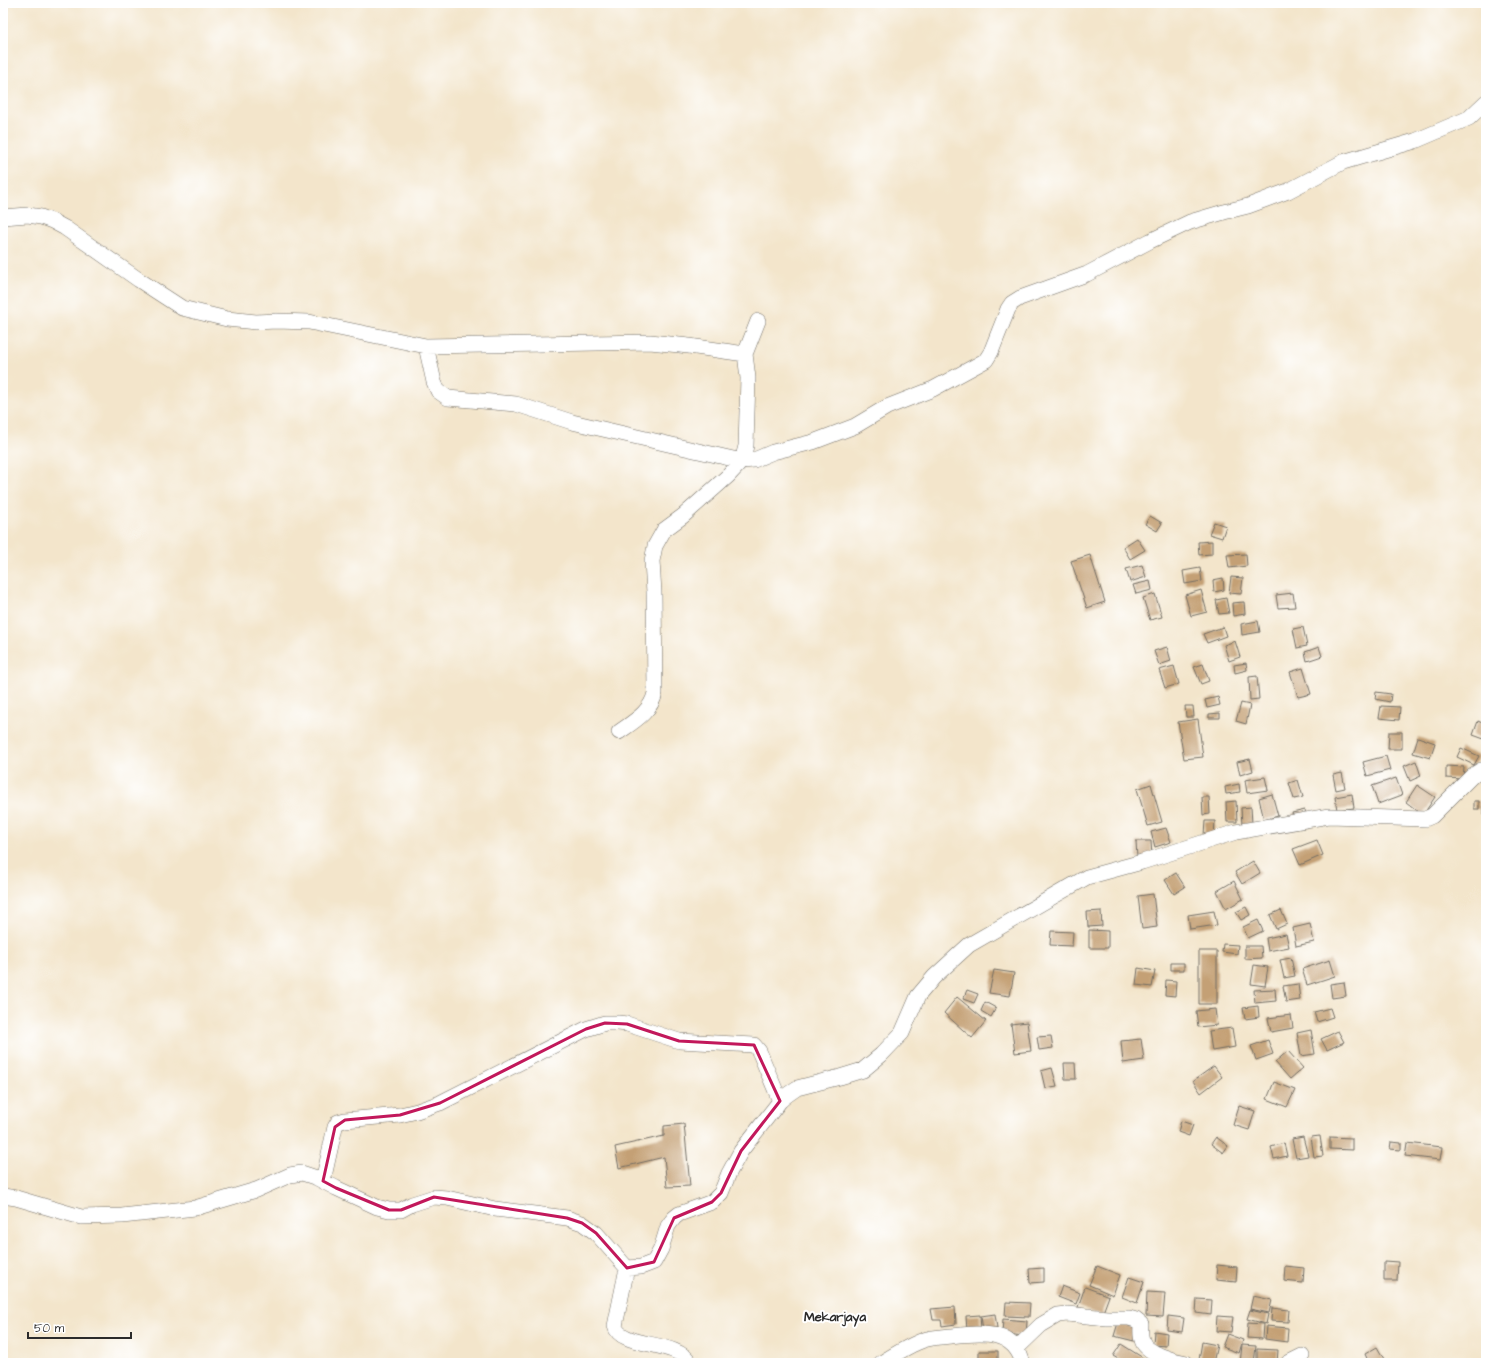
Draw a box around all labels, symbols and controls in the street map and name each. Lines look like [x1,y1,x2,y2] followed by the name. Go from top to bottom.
[804,1308,867,1327] district label: Mekarjaya
[28,1314,131,1340] scale bar
[34,1320,65,1337] text: 50 m

